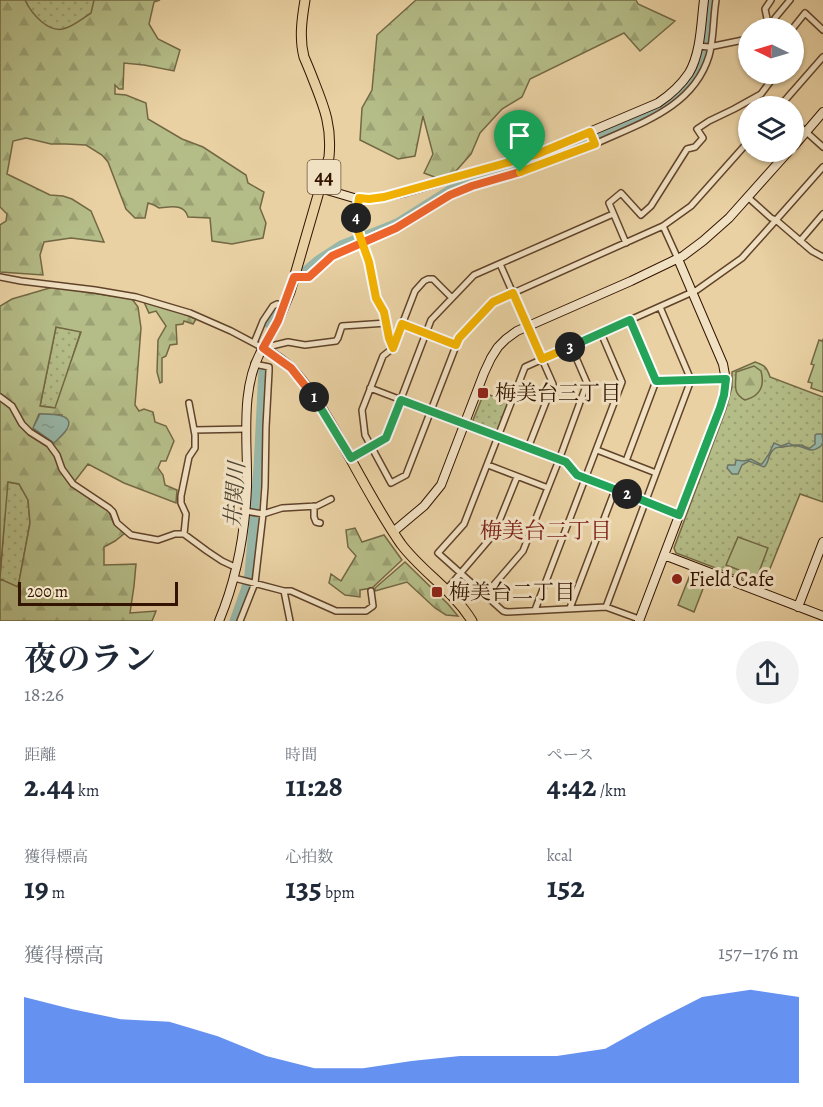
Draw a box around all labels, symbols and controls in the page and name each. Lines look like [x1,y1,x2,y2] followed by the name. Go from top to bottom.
[738,18,804,84] north arrow
[738,18,804,162] map controls
[738,96,804,162] button: layers
[494,110,545,172] pin
[503,119,536,152] icon: arrive
[308,160,340,194] road number: 44
[341,203,371,233] pin: 4
[352,207,360,229] text: 4
[555,332,585,362] pin: 3
[567,336,573,358] text: 3
[495,379,621,407] place label: 梅美台三丁目
[299,382,329,412] pin: 1
[311,386,317,408] text: 1
[476,386,490,400] marker: 梅美台三丁目
[218,459,252,529] water label: 井関川
[612,479,642,509] pin: 2
[623,483,631,505] text: 2
[480,516,612,546] district label: 梅美台二丁目
[689,565,774,593] place label: Field Cafe
[670,572,684,586] marker: Field Cafe
[449,578,575,606] place label: 梅美台二丁目
[18,579,178,606] scale bar
[27,581,68,603] text: 200 m
[430,585,444,599] marker: 梅美台二丁目
[24,636,156,681] text: 夜のラン
[736,641,799,704] button: share
[24,681,64,708] text: 18:26
[24,744,56,766] text: 距離
[285,744,317,766] text: 時間
[547,744,594,766] text: ペース
[24,766,75,806] text: 2.44
[285,766,343,806] text: 11:28
[547,766,597,806] text: 4:42
[75,780,99,802] text: km
[597,780,626,802] text: /km
[547,845,572,867] text: kcal
[24,846,88,868] text: 獲得標高
[285,846,333,868] text: 心拍数
[547,867,585,907] text: 152
[24,868,49,908] text: 19
[285,868,322,908] text: 135
[49,882,65,904] text: m
[322,882,355,904] text: bpm
[718,939,799,966] text: 157–176 m
[24,942,104,969] text: 獲得標高

